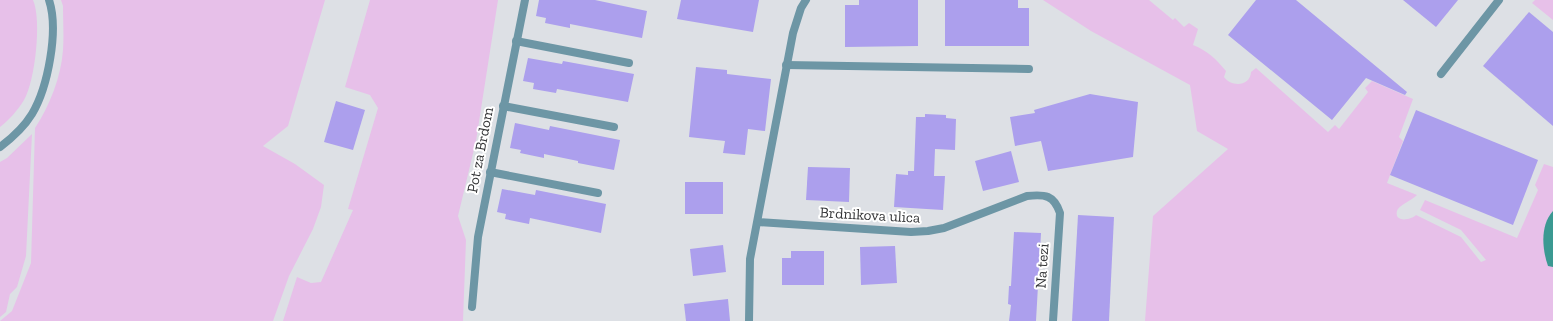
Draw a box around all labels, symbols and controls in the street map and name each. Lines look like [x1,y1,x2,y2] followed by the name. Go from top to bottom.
[463,106,497,194] street label: Pot za Brdom
[819,203,921,227] street label: Brdnikova ulica
[1031,243,1053,289] street label: Na tezi

